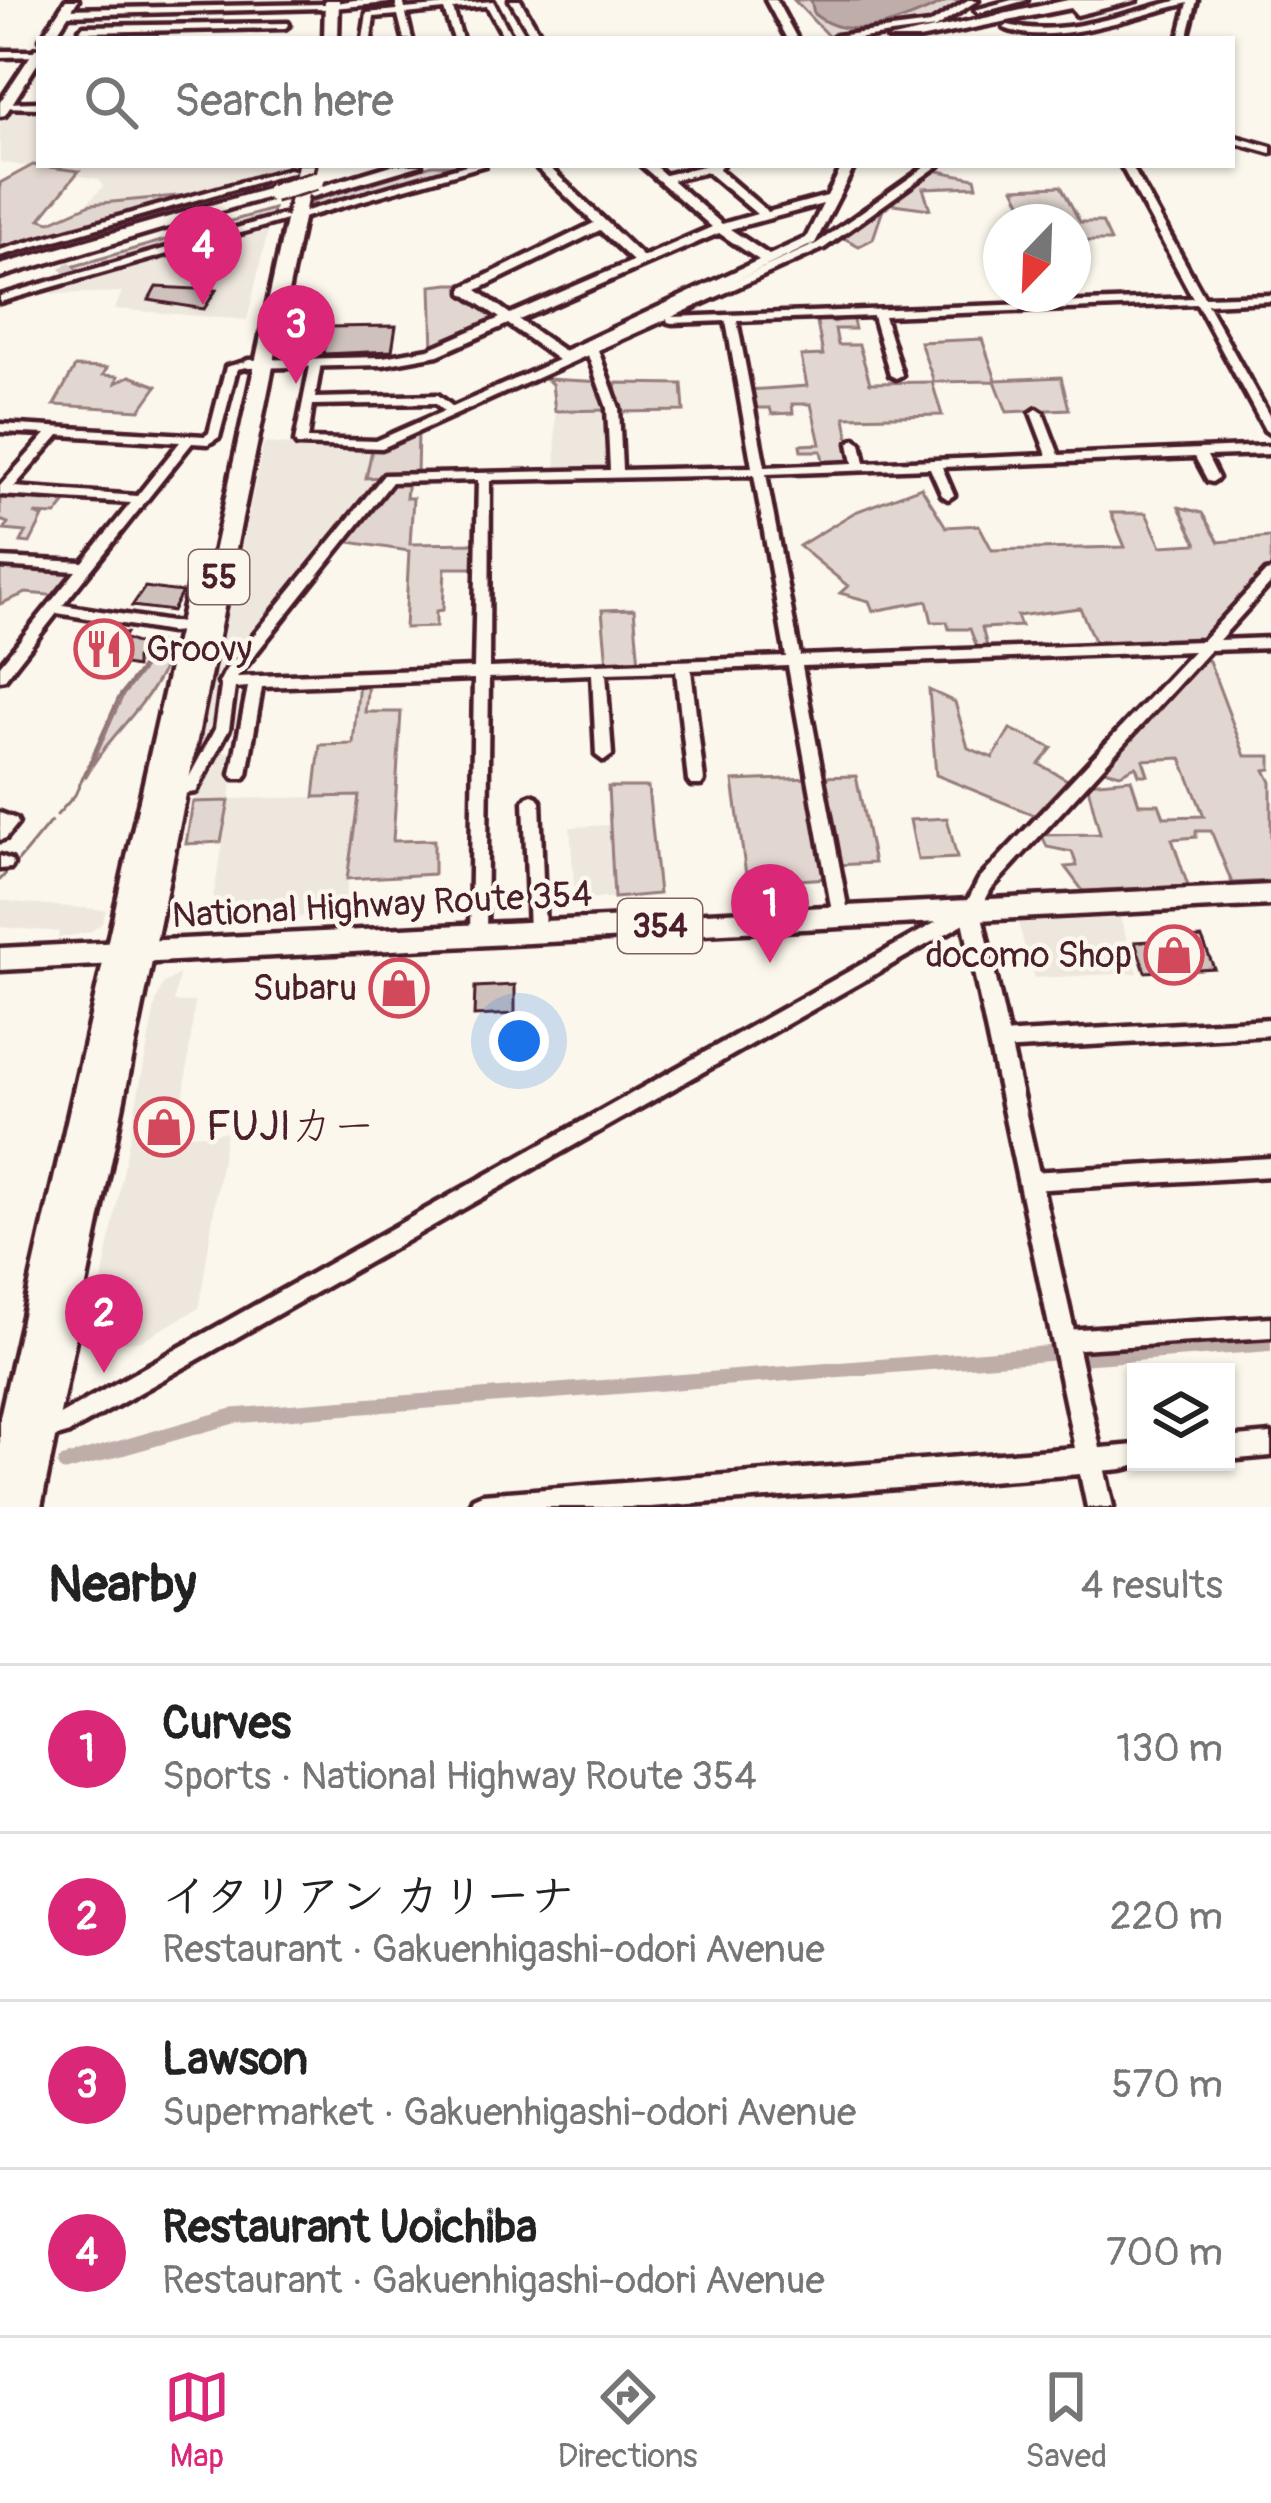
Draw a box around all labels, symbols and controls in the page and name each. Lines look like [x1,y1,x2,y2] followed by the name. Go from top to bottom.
[36,36,1235,168] search box
[78,69,144,135] icon: search
[174,74,394,130] text: Search here
[983,204,1091,312] north arrow
[164,206,242,305] pin: 4
[257,285,335,384] pin: 3
[189,550,249,604] road number: 55
[73,618,135,680] restaurant icon: Groovy
[146,627,252,672] place label: Groovy
[731,864,809,963] pin: 1
[171,872,594,938] street label: National Highway Route 354
[618,899,702,953] road number: 354
[1143,924,1205,986] shop icon: docomo Shop
[926,933,1132,978] place label: docomo Shop
[368,957,430,1019] shop icon: Subaru
[253,966,357,1011] place label: Subaru
[489,1011,549,1071] your location
[133,1096,195,1158] shop icon: FUJIカー
[206,1101,375,1153] place label: FUJIカー
[65,1274,143,1373] pin: 2
[1127,1363,1235,1471] map controls
[1127,1363,1235,1471] button: layers
[48,1553,196,1617] text: Nearby
[1081,1561,1223,1610] text: 4 results
[162,1696,291,1752] text: Curves
[79,1724,95,1773] text: 1
[1116,1724,1223,1773] text: 130 m
[162,1752,757,1801] text: Sports · National Highway Route 354
[162,1869,575,1925] text: イタリアン カリーナ
[76,1892,98,1941] text: 2
[1110,1892,1223,1941] text: 220 m
[162,1925,825,1974] text: Restaurant · Gakuenhigashi-odori Avenue
[162,2032,308,2088] text: Lawson
[76,2060,98,2109] text: 3
[1111,2060,1223,2109] text: 570 m
[162,2088,856,2137] text: Supermarket · Gakuenhigashi-odori Avenue
[162,2200,537,2256] text: Restaurant Uoichiba
[76,2228,98,2277] text: 4
[1106,2228,1223,2277] text: 700 m
[162,2256,825,2305] text: Restaurant · Gakuenhigashi-odori Avenue
[164,2364,230,2477] tab: Map
[558,2364,698,2477] tab: Directions
[1025,2364,1107,2477] tab: Saved

